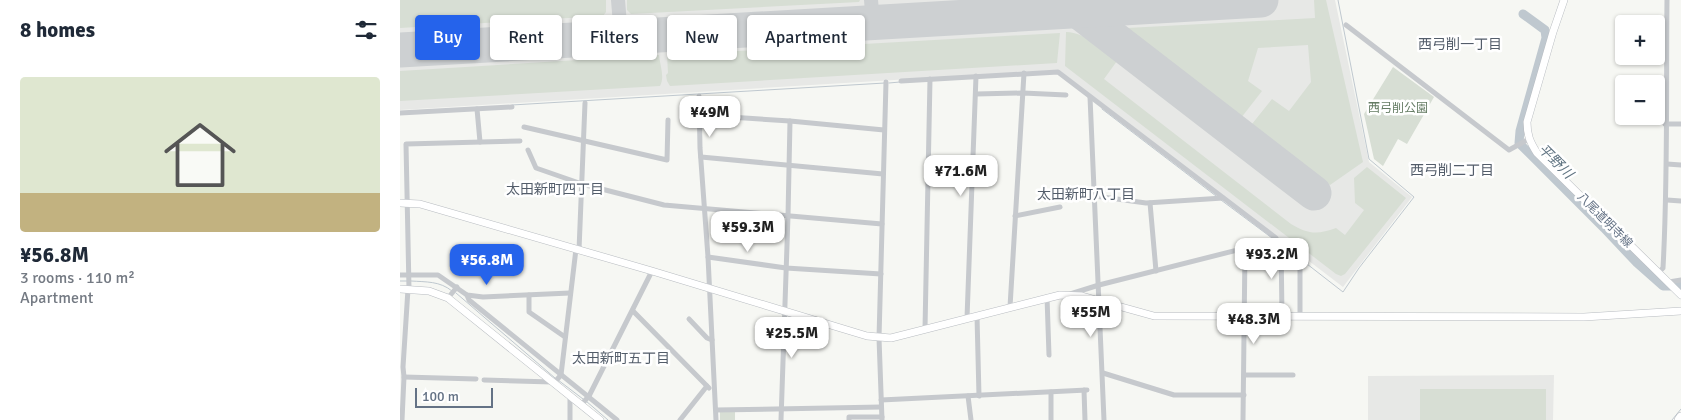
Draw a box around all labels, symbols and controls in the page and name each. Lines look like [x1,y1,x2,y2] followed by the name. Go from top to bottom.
[415,15,480,60] chip: Buy
[490,15,562,60] chip: Rent
[572,15,657,60] chip: Filters
[667,15,737,60] chip: New
[747,15,865,60] chip: Apartment
[1615,15,1665,125] map controls
[1615,15,1665,65] button: +
[352,16,380,44] icon: filters
[20,17,95,43] text: 8 homes
[1418,36,1502,53] district label: 西弓削一丁目
[1615,75,1665,125] button: −
[680,96,740,138] pin: ¥49M
[1368,101,1428,116] park label: 西弓削公園
[690,102,730,122] text: ¥49M
[155,110,245,200] icon: home
[1535,140,1578,184] water label: 平野川
[920,154,1002,197] pin: ¥71.6M
[935,161,987,181] text: ¥71.6M
[1410,162,1494,179] district label: 西弓削二丁目
[506,181,604,198] district label: 太田新町四丁目
[1037,186,1135,203] district label: 太田新町八丁目
[1574,190,1635,251] street label: 八尾道明寺線
[707,210,789,253] pin: ¥59.3M
[722,217,774,237] text: ¥59.3M
[1231,238,1313,280] pin: ¥93.2M
[20,242,89,268] text: ¥56.8M
[446,244,528,286] pin: ¥56.8M
[1246,244,1298,264] text: ¥93.2M
[461,250,513,270] text: ¥56.8M
[20,268,135,288] text: 3 rooms · 110 m²
[20,288,93,308] text: Apartment
[1061,296,1121,338] pin: ¥55M
[1071,302,1111,322] text: ¥55M
[1213,302,1295,345] pin: ¥48.3M
[1228,309,1280,329] text: ¥48.3M
[751,316,833,359] pin: ¥25.5M
[766,323,818,343] text: ¥25.5M
[572,350,670,367] district label: 太田新町五丁目
[415,385,492,408] scale bar
[422,388,459,405] text: 100 m

